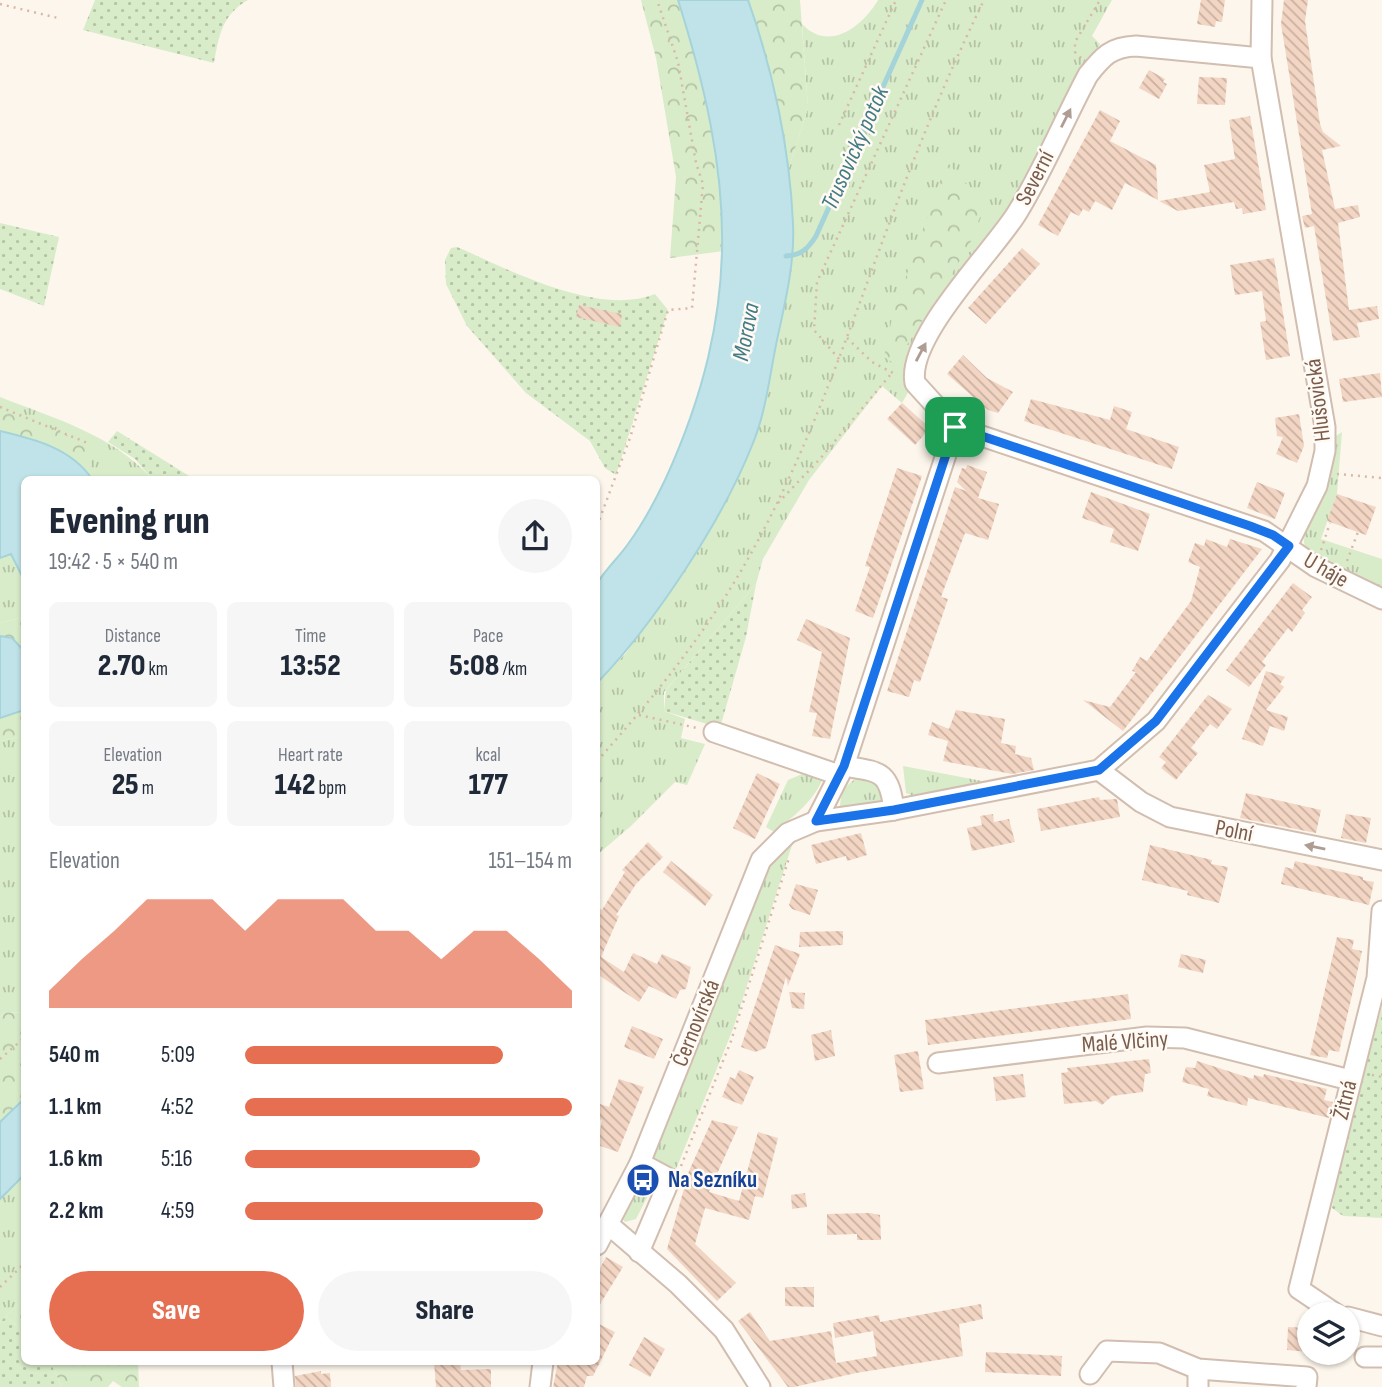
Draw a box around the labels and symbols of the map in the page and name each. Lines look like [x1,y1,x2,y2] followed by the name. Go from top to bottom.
[815,81,896,214] water label: Trusovický potok
[1060,108,1071,128] one-way arrow
[1009,145,1061,210] street label: Severní
[726,300,766,363] water label: Morava
[915,342,927,362] one-way arrow
[1299,357,1337,443] street label: Hlušovická
[925,397,985,457] pin
[1299,546,1353,594] street label: U háje
[1213,814,1256,848] street label: Polní
[1304,841,1326,852] one-way arrow
[666,975,726,1071] street label: Černovírská
[1081,1025,1169,1059] street label: Malé Vlčiny
[1327,1077,1363,1123] street label: Žitná
[624,1161,662,1199] bus stop icon: Na Sezníku
[668,1166,757,1194] place label: Na Sezníku

